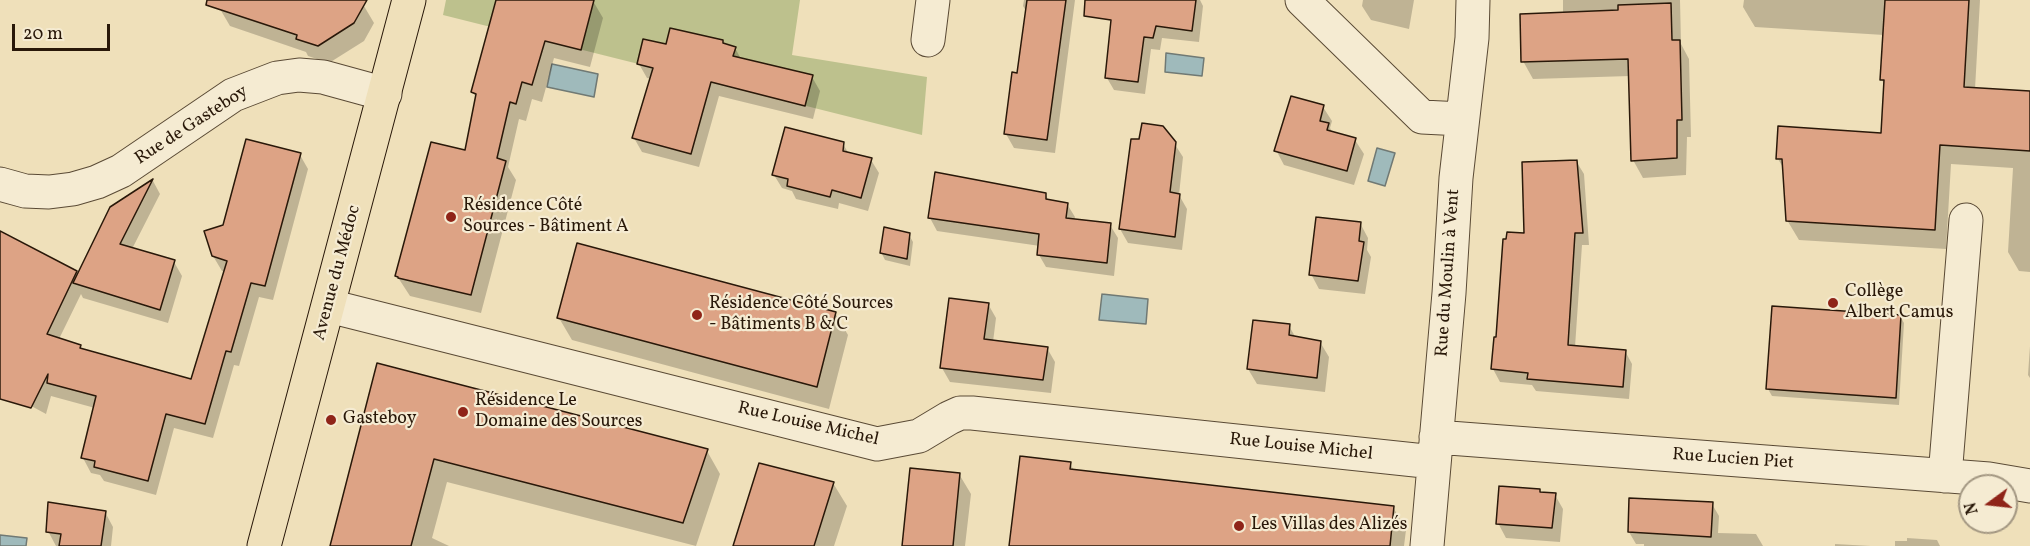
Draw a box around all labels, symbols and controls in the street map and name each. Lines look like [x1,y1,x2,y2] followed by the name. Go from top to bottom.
[15,12,112,50] scale bar
[23,22,63,47] text: 20 m
[131,81,253,171] street label: Rue de Gasteboy
[1432,188,1466,358] street label: Rue du Moulin à Vent
[463,196,629,238] place label: Résidence Côté Sources - Bâtiment A
[310,203,366,343] street label: Avenue du Médoc
[444,210,458,224] marker: Résidence Côté Sources - Bâtiment A
[1845,282,1953,324] place label: Collège Albert Camus
[709,294,893,336] place label: Résidence Côté Sources - Bâtiments B & C
[1826,296,1840,310] marker: Collège Albert Camus
[690,308,704,322] marker: Résidence Côté Sources - Bâtiments B & C
[475,391,642,434] place label: Résidence Le Domaine des Sources
[735,398,881,452] street label: Rue Louise Michel
[456,405,470,419] marker: Résidence Le Domaine des Sources
[343,409,416,431] place label: Gasteboy
[324,413,338,427] marker: Gasteboy
[1228,430,1374,466] street label: Rue Louise Michel
[1671,445,1795,475] street label: Rue Lucien Piet
[1958,474,2018,534] north arrow
[1960,500,1985,517] text: N
[1251,515,1408,537] place label: Les Villas des Alizés
[1232,519,1246,533] marker: Les Villas des Alizés

